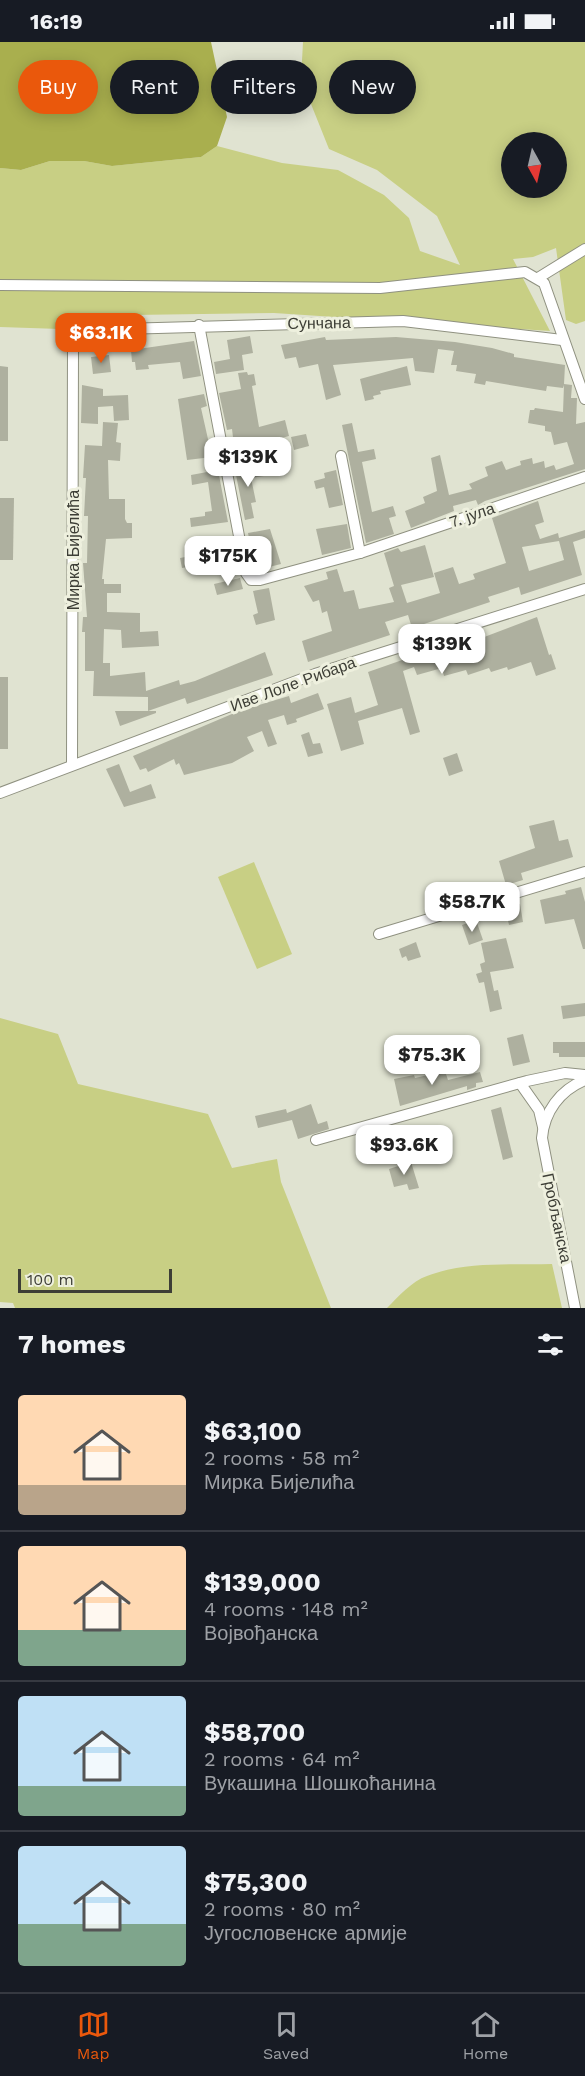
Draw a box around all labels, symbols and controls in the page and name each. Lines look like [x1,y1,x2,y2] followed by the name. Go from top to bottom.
[30,9,83,34] text: 16:19
[18,60,98,114] chip: Buy
[110,60,199,114] chip: Rent
[211,60,317,114] chip: Filters
[329,60,416,114] chip: New
[501,132,567,198] north arrow
[501,132,567,198] map controls
[52,313,150,364] pin: $63.1K
[287,313,351,333] street label: Сунчана
[69,320,133,344] text: $63.1K
[206,437,290,488] pin: $139K
[218,444,278,468] text: $139K
[64,490,83,610] street label: Мирка Бијелића
[447,498,497,532] street label: 7. јула
[186,536,270,587] pin: $175K
[199,543,257,567] text: $175K
[400,624,484,675] pin: $139K
[412,631,472,655] text: $139K
[228,652,358,716] street label: Иве Лоле Рибара
[423,882,521,933] pin: $58.7K
[439,889,505,913] text: $58.7K
[383,1035,481,1086] pin: $75.3K
[398,1042,466,1066] text: $75.3K
[355,1125,453,1176] pin: $93.6K
[370,1132,438,1156] text: $93.6K
[538,1171,576,1265] street label: Гробљанска
[18,1266,172,1294] scale bar
[27,1270,74,1289] text: 100 m
[534,1328,567,1361] icon: filters
[18,1329,126,1359] text: 7 homes
[204,1416,302,1446] text: $63,100
[66,1419,138,1491] icon: home
[204,1446,359,1470] text: 2 rooms · 58 m²
[204,1470,354,1494] text: Мирка Бијелића
[204,1567,321,1597] text: $139,000
[66,1570,138,1642] icon: home
[204,1597,368,1621] text: 4 rooms · 148 m²
[204,1621,318,1645] text: Војвођанска
[204,1717,305,1747] text: $58,700
[66,1720,138,1792] icon: home
[204,1747,360,1771] text: 2 rooms · 64 m²
[204,1771,436,1795] text: Вукашина Шошкоћанина
[204,1867,308,1897] text: $75,300
[66,1870,138,1942] icon: home
[204,1897,360,1921] text: 2 rooms · 80 m²
[204,1921,407,1945] text: Југословенске армије
[77,2008,110,2063] tab: Map
[263,2008,309,2063] tab: Saved
[463,2008,508,2063] tab: Home

